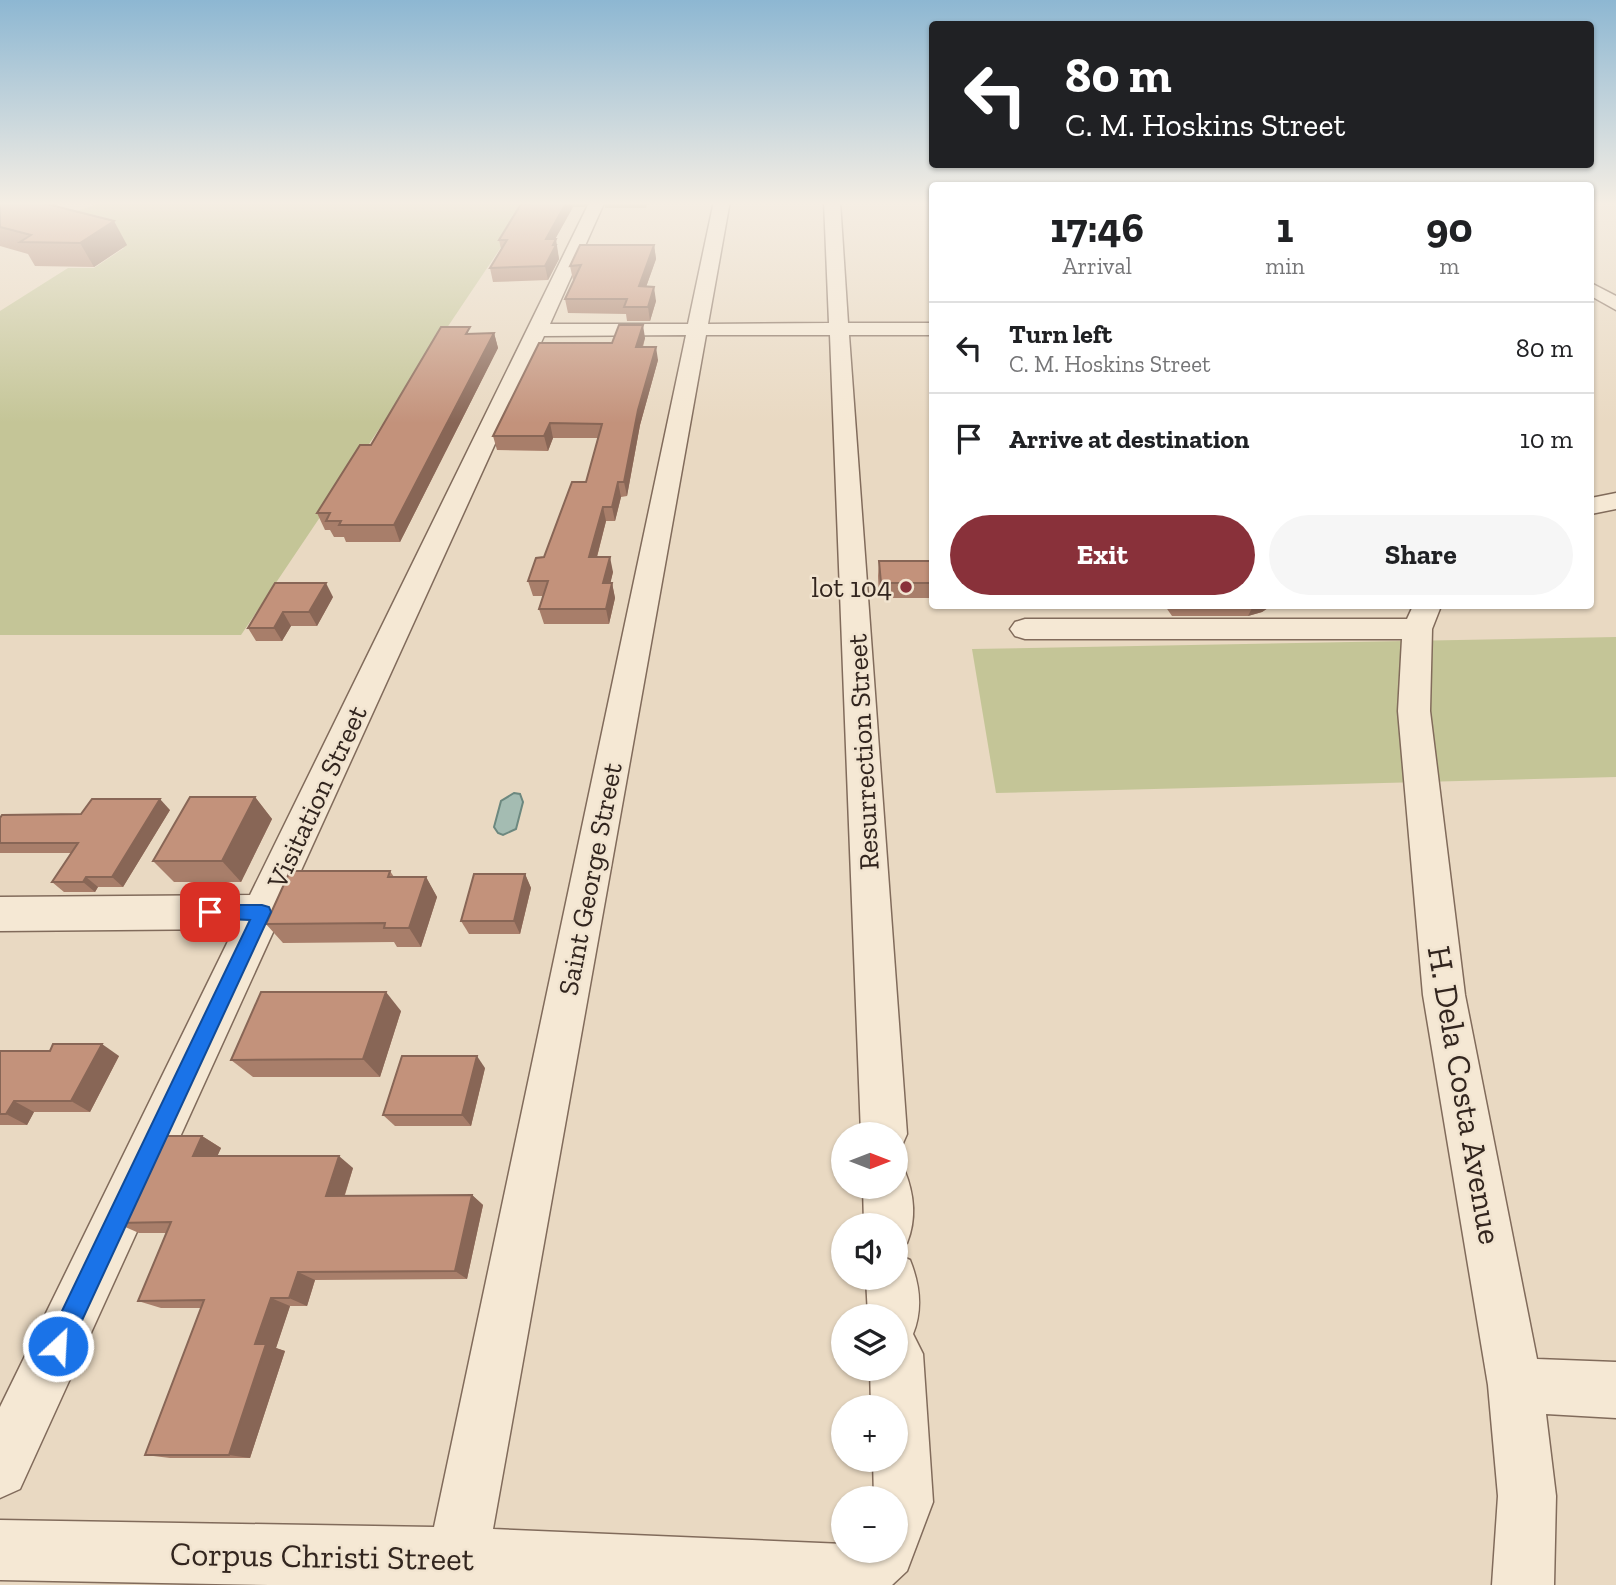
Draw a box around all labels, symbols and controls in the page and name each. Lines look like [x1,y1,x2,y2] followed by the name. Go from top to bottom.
[1065,46,1172,105] text: 80 m
[950,49,1041,140] icon: left
[1065,106,1345,144] text: C. M. Hoskins Street
[1050,202,1144,253] text: 17:46
[1277,202,1294,253] text: 1
[1426,202,1473,253] text: 90
[1063,252,1132,280] text: Arrival
[1265,252,1305,280] text: min
[1439,252,1459,280] text: m
[1009,318,1112,350] text: Turn left
[950,329,988,367] icon: left
[1516,332,1573,364] text: 80 m
[1009,350,1210,378] text: C. M. Hoskins Street
[950,420,988,458] icon: arrive
[1009,423,1249,455] text: Arrive at destination
[1520,423,1573,455] text: 10 m
[950,515,1255,595] button: Exit
[1269,515,1573,595] button: Share
[811,571,892,604] place label: lot 104
[898,579,914,595] marker: lot 104
[840,632,886,871] street label: Resurrection Street
[260,700,374,895] street label: Visitation Street
[551,759,629,998] street label: Saint George Street
[180,882,240,942] pin
[191,893,229,931] icon: arrive
[1420,943,1510,1247] street label: H. Dela Costa Avenue
[831,1122,908,1199] north arrow
[831,1122,908,1563] map controls
[831,1213,908,1290] button: sound
[831,1304,908,1381] button: layers
[21,1309,95,1383] position arrow
[831,1395,908,1472] button: +
[831,1486,908,1563] button: −
[170,1534,475,1578] street label: Corpus Christi Street

